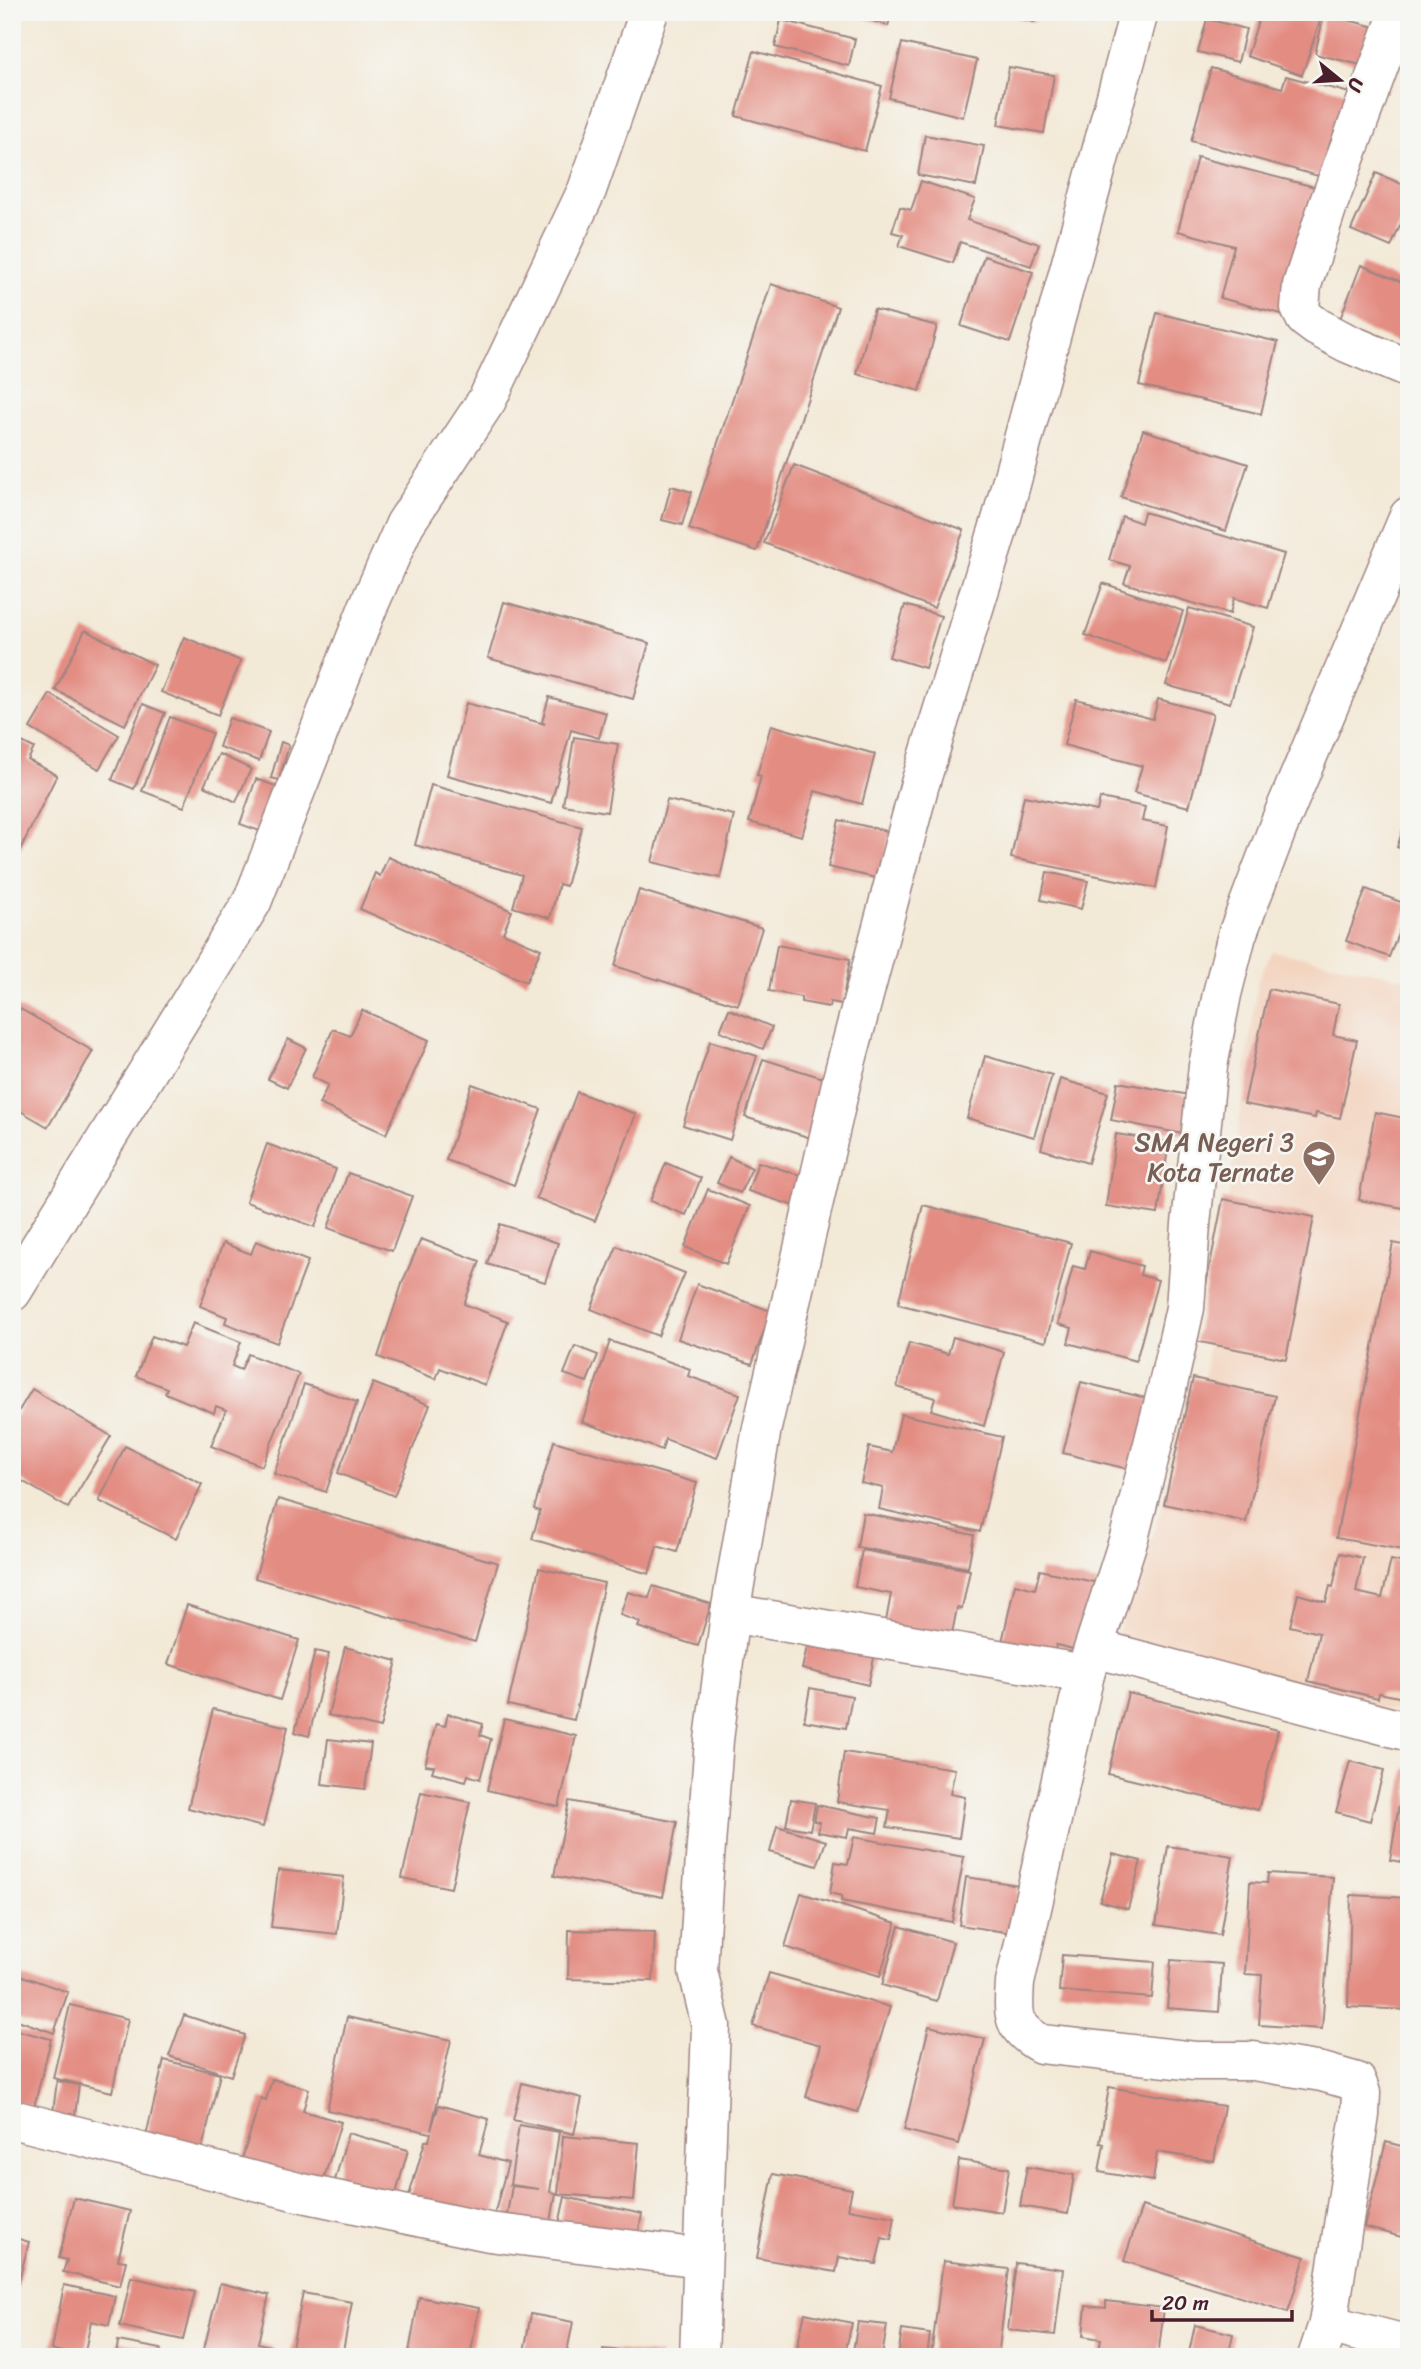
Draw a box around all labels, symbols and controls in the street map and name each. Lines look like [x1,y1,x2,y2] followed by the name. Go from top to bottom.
[1306,46,1376,116] north arrow
[1338,74,1373,98] text: U
[1135,1119,1294,1195] place label: SMA Negeri 3 Kota Ternate
[1300,1138,1338,1187] school or university icon: SMA Negeri 3 Kota Ternate
[1152,2278,1292,2322] scale bar
[1162,2284,1209,2322] text: 20 m

